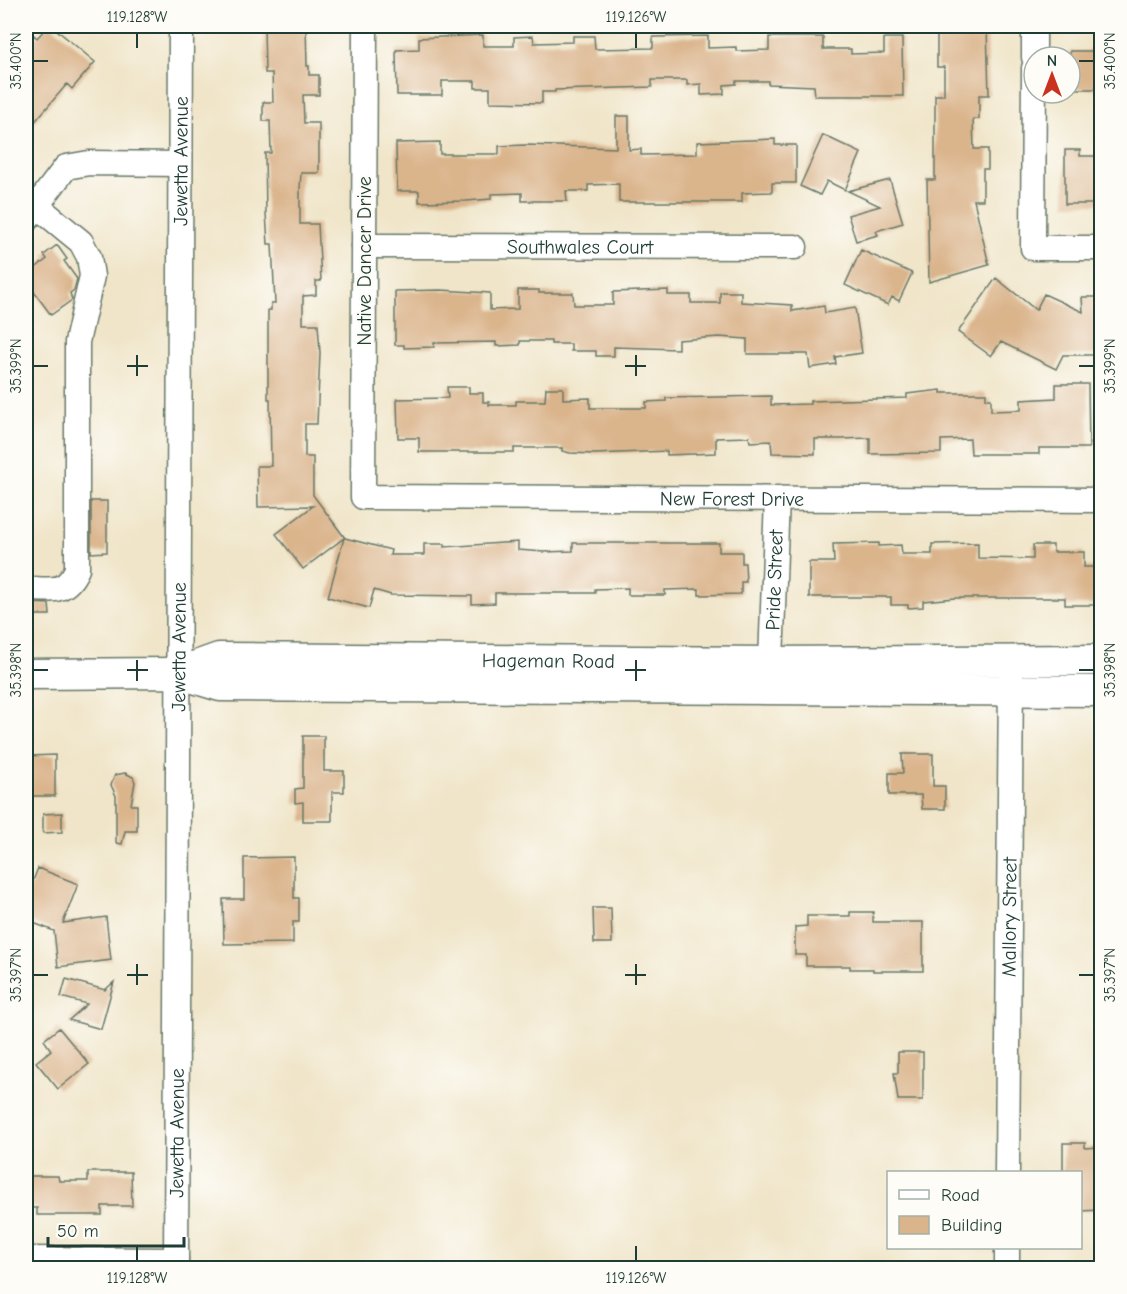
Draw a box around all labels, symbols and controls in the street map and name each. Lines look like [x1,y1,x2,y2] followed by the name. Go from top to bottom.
[107,8,167,26] text: 119.128°W
[606,8,666,26] text: 119.126°W
[7,32,25,90] text: 35.400°N
[1101,32,1119,90] text: 35.400°N
[1022,45,1082,105] north arrow
[1047,52,1057,70] text: N
[169,96,193,226] street label: Jewetta Avenue
[353,176,376,346] street label: Native Dancer Drive
[507,235,655,259] street label: Southwales Court
[7,338,25,394] text: 35.399°N
[1101,338,1119,394] text: 35.399°N
[660,487,804,511] street label: New Forest Drive
[761,528,788,631] street label: Pride Street
[167,582,191,712] street label: Jewetta Avenue
[7,643,25,697] text: 35.398°N
[1101,643,1119,697] text: 35.398°N
[482,649,615,673] street label: Hageman Road
[998,856,1022,977] street label: Mallory Street
[7,948,25,1002] text: 35.397°N
[1101,948,1119,1002] text: 35.397°N
[165,1068,189,1198] street label: Jewetta Avenue
[887,1171,1082,1249] legend
[941,1185,980,1206] text: Road
[48,1210,184,1248] scale bar
[941,1215,1003,1236] text: Building
[57,1221,99,1242] text: 50 m
[107,1269,167,1287] text: 119.128°W
[606,1269,666,1287] text: 119.126°W

